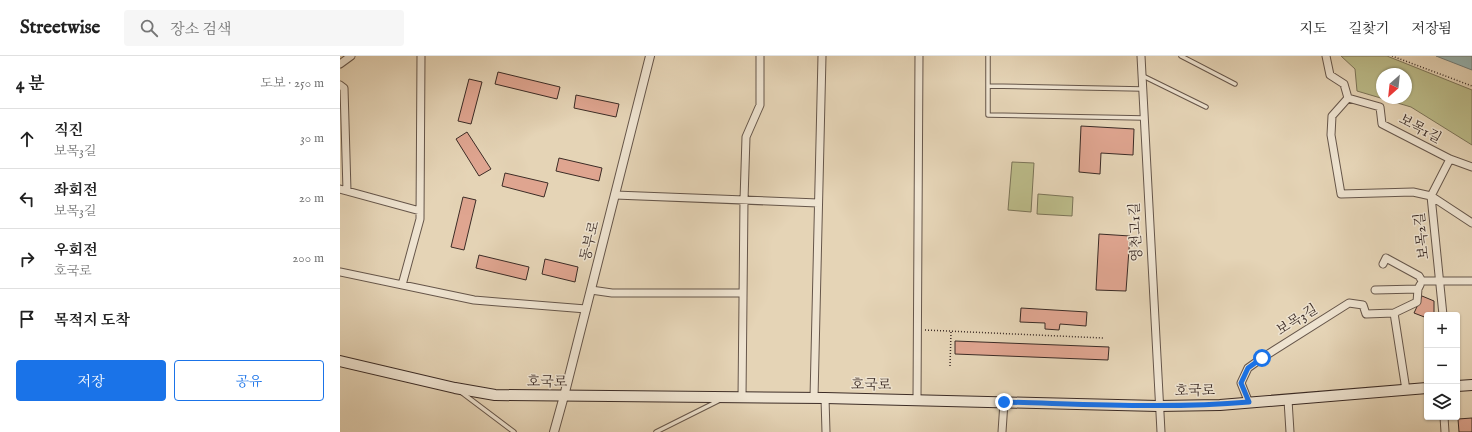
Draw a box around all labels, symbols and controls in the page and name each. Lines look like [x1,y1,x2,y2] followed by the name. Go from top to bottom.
[124,10,404,46] search box
[20,16,100,40] text: Streetwise
[138,17,160,39] icon: search
[170,20,231,39] text: 장소 검색
[1300,20,1327,38] text: 지도
[1349,20,1389,38] text: 길찾기
[1411,20,1452,38] text: 저장됨
[1376,68,1412,104] north arrow
[16,74,44,95] text: 4 분
[260,75,324,92] text: 도보 · 250 m
[1396,110,1444,148] street label: 보목1길
[54,121,83,140] text: 직진
[16,128,38,150] icon: ahead
[300,130,324,147] text: 30 m
[54,143,97,160] text: 보목3길
[54,181,97,200] text: 좌회전
[16,188,38,210] icon: left
[299,190,324,207] text: 20 m
[1125,202,1147,262] street label: 영천고1길
[54,203,97,220] text: 보목3길
[1411,212,1433,260] street label: 보목2길
[576,219,604,263] street label: 동부로
[54,241,97,260] text: 우회전
[16,248,38,270] icon: right
[292,250,324,267] text: 200 m
[54,263,92,280] text: 호국로
[1273,300,1321,340] street label: 보목3길
[16,308,38,330] icon: arrive
[54,311,130,330] text: 목적지 도착
[1424,312,1460,420] map controls
[1424,312,1460,348] button: +
[1424,348,1460,384] button: −
[1253,349,1271,367] route start
[16,360,166,401] button: 저장
[174,360,324,401] button: 공유
[527,373,568,391] street label: 호국로
[851,376,892,394] street label: 호국로
[1175,382,1216,400] street label: 호국로
[1424,384,1460,420] button: layers
[995,393,1013,411] route end

